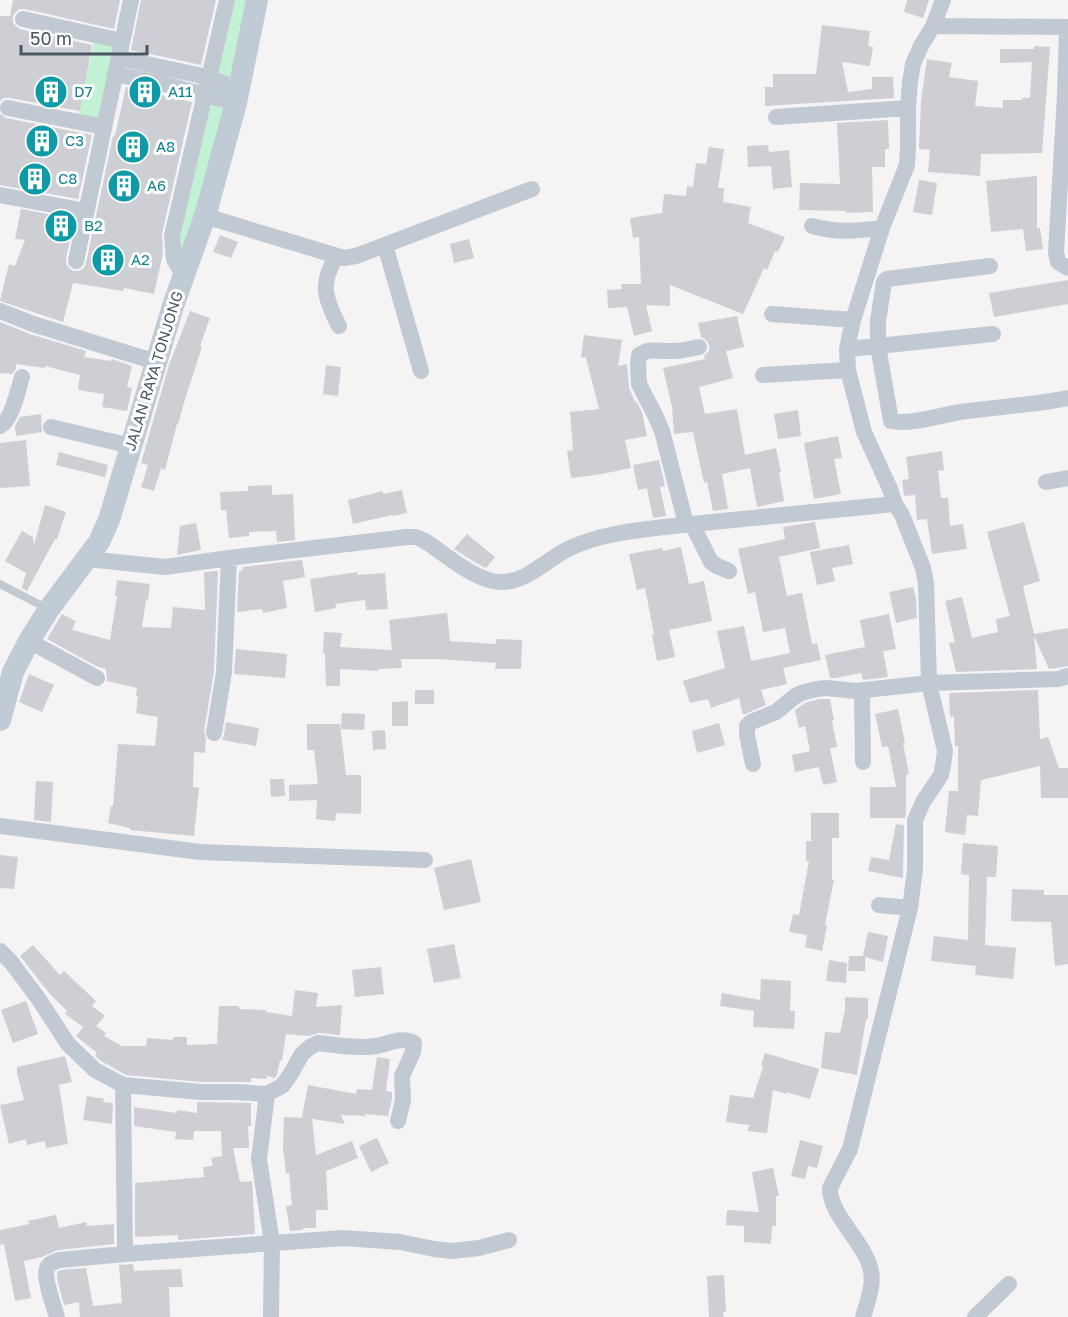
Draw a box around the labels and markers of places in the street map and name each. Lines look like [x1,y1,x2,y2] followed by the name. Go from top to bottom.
[33,74,69,110] building icon: D7
[127,74,163,110] building icon: A11
[74,82,93,100] place label: D7
[168,82,193,100] place label: A11
[24,123,60,159] building icon: C3
[115,129,151,165] building icon: A8
[65,131,84,149] place label: C3
[156,137,175,155] place label: A8
[17,161,53,197] building icon: C8
[106,168,142,204] building icon: A6
[58,169,77,187] place label: C8
[147,176,166,194] place label: A6
[43,208,79,244] building icon: B2
[84,216,103,234] place label: B2
[90,242,126,278] building icon: A2
[131,250,150,268] place label: A2

